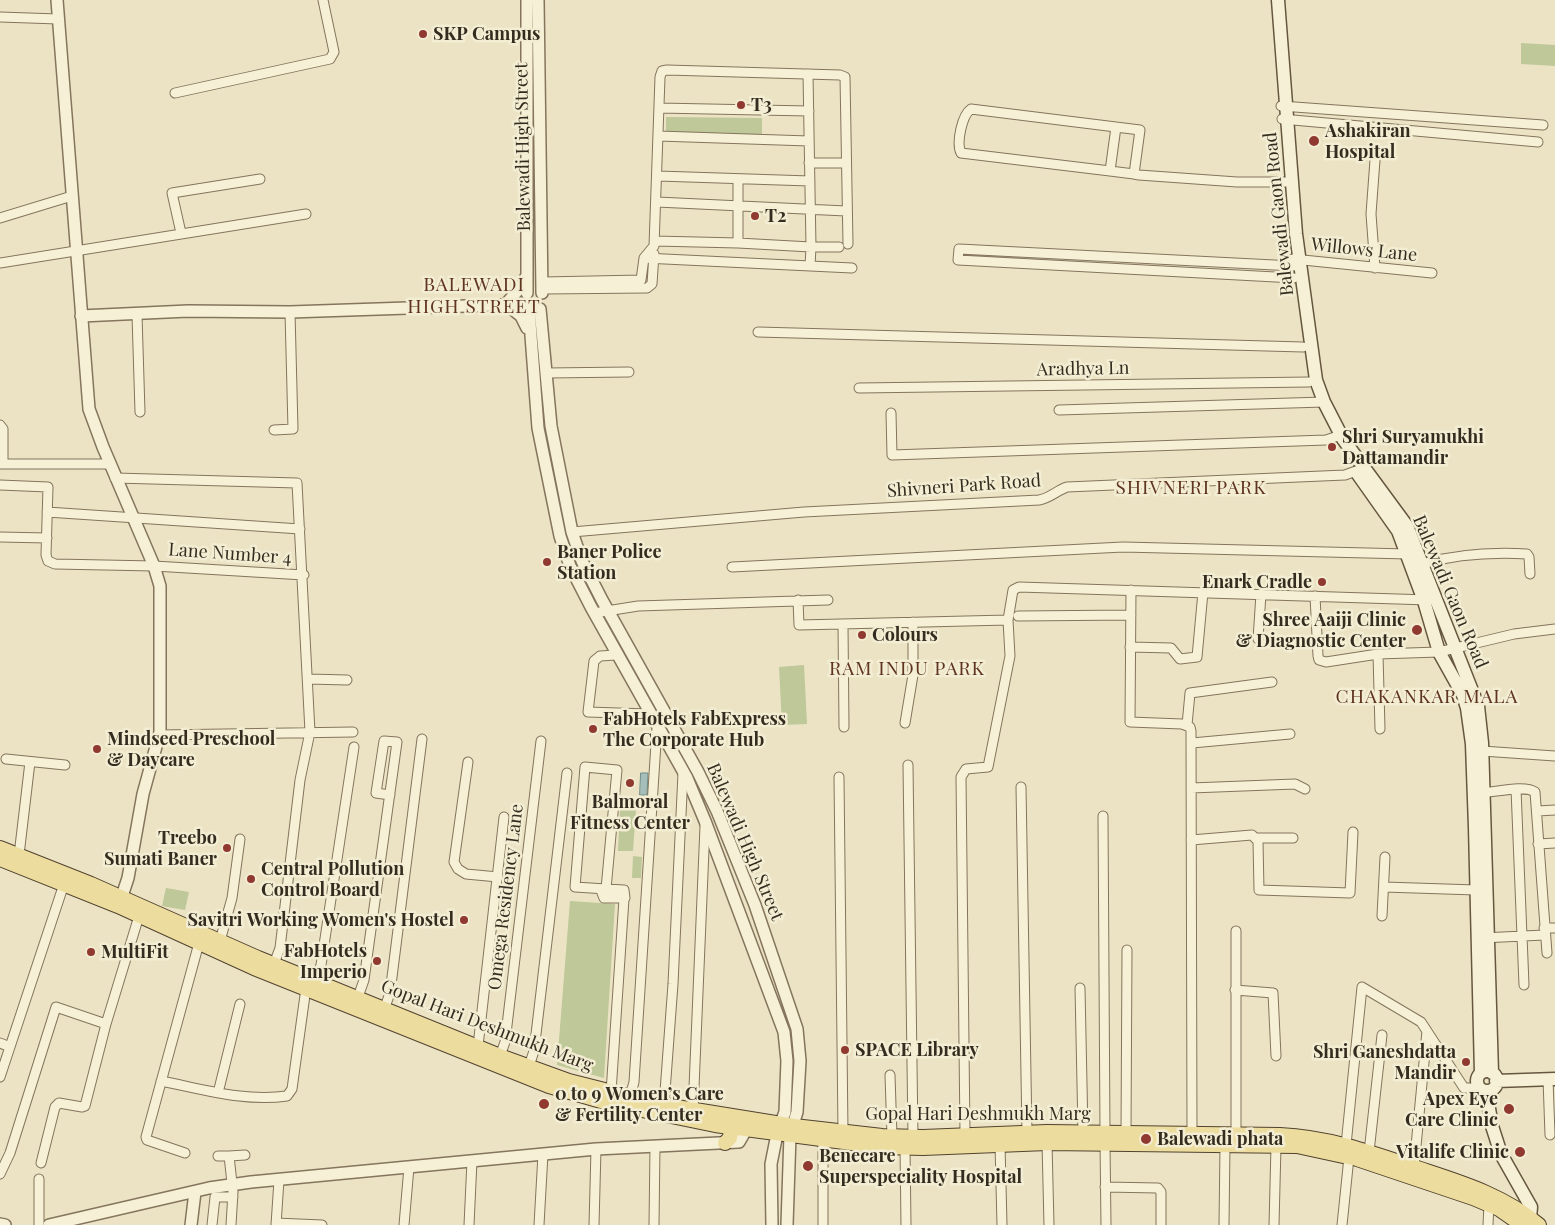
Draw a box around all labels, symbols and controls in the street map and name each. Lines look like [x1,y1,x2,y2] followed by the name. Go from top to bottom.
[433,23,540,45] place label: SKP Campus
[417,28,429,40] marker: SKP Campus
[511,62,535,232] street label: Balewadi High Street
[751,94,772,116] place label: T3
[735,99,747,111] marker: T3
[1325,120,1411,162] place label: Ashakiran Hospital
[1260,131,1298,297] street label: Balewadi Gaon Road
[1307,134,1321,148] marker: Ashakiran Hospital
[765,205,786,227] place label: T2
[749,210,761,222] marker: T2
[1310,234,1418,266] street label: Willows Lane
[406,274,542,318] district label: BALEWADI HIGH STREET
[1036,357,1130,381] street label: Aradhya Ln
[1342,426,1484,468] place label: Shri Suryamukhi Dattamandir
[1326,441,1338,453] marker: Shri Suryamukhi Dattamandir
[886,470,1042,502] street label: Shivneri Park Road
[1114,477,1268,499] district label: SHIVNERI PARK
[1408,512,1492,672] street label: Balewadi Gaon Road
[168,539,292,569] street label: Lane Number 4
[557,541,662,584] place label: Baner Police Station
[541,556,553,568] marker: Baner Police Station
[1202,571,1312,593] place label: Enark Cradle
[1316,576,1328,588] marker: Enark Cradle
[1236,609,1406,652] place label: Shree Aaiji Clinic & Diagnostic Center
[1410,623,1424,637] marker: Shree Aaiji Clinic & Diagnostic Center
[872,624,938,646] place label: Colours
[856,629,868,641] marker: Colours
[827,658,987,680] district label: RAM INDU PARK
[1334,686,1520,708] district label: CHAKANKAR MALA
[603,708,786,751] place label: FabHotels FabExpress The Corporate Hub
[587,723,599,735] marker: FabHotels FabExpress The Corporate Hub
[107,728,275,771] place label: Mindseed Preschool & Daycare
[91,743,103,755] marker: Mindseed Preschool & Daycare
[702,760,788,924] street label: Balewadi High Street
[624,777,636,789] marker: Balmoral Fitness Center
[570,791,690,834] place label: Balmoral Fitness Center
[484,803,528,991] street label: Omega Residency Lane
[104,827,217,870] place label: Treebo Sumati Baner
[221,842,233,854] marker: Treebo Sumati Baner
[261,858,404,901] place label: Central Pollution Control Board
[245,873,257,885] marker: Central Pollution Control Board
[188,909,454,931] place label: Savitri Working Women's Hostel
[458,914,470,926] marker: Savitri Working Women's Hostel
[284,940,367,982] place label: FabHotels Imperio
[101,941,169,963] place label: MultiFit
[85,946,97,958] marker: MultiFit
[371,955,383,967] marker: FabHotels Imperio
[378,976,596,1076] street label: Gopal Hari Deshmukh Marg
[855,1039,979,1061] place label: SPACE Library
[1313,1041,1456,1084] place label: Shri Ganeshdatta Mandir
[839,1044,851,1056] marker: SPACE Library
[1460,1056,1472,1068] marker: Shri Ganeshdatta Mandir
[555,1083,724,1126] place label: 0 to 9 Women’s Care & Fertility Center
[1405,1088,1498,1130] place label: Apex Eye Care Clinic
[537,1097,551,1111] marker: 0 to 9 Women’s Care & Fertility Center
[1502,1102,1516,1116] marker: Apex Eye Care Clinic
[865,1103,1091,1125] street label: Gopal Hari Deshmukh Marg
[1157,1128,1283,1150] place label: Balewadi phata
[1139,1132,1153,1146] marker: Balewadi phata
[1396,1141,1509,1163] place label: Vitalife Clinic
[819,1145,1022,1188] place label: Benecare Superspeciality Hospital
[1513,1145,1527,1159] marker: Vitalife Clinic
[801,1159,815,1173] marker: Benecare Superspeciality Hospital

